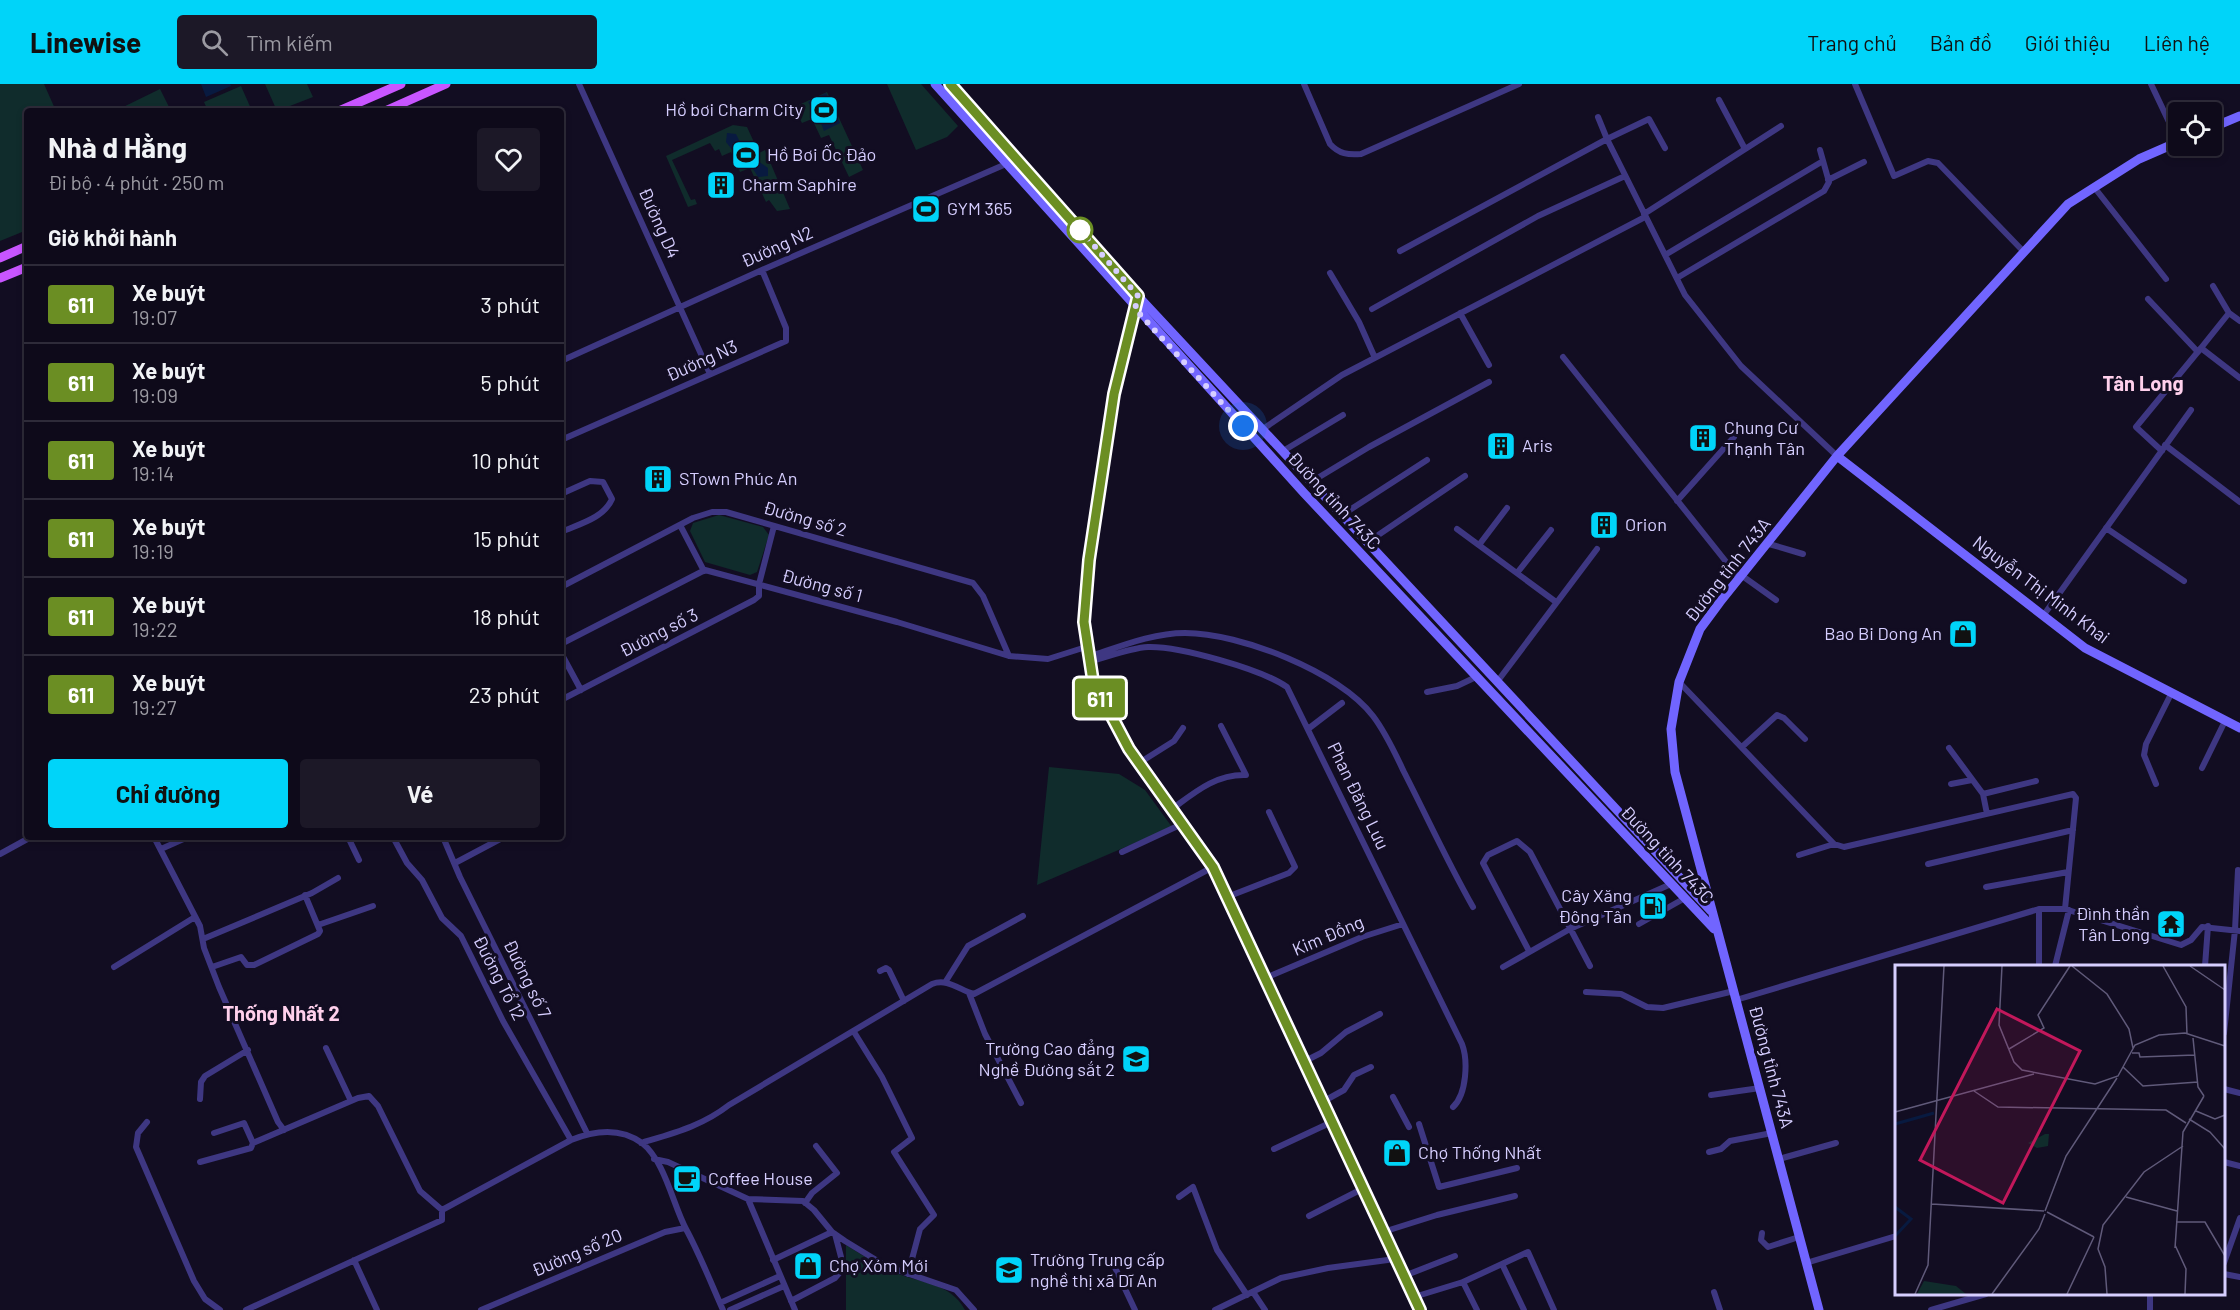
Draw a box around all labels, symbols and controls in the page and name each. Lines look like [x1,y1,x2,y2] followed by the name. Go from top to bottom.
[177,15,597,69] search box
[30,25,141,59] text: Linewise
[198,26,231,59] icon: search
[246,29,333,55] text: Tìm kiếm
[1807,30,1897,55] text: Trang chủ
[1930,30,1992,55] text: Bản đồ
[2025,30,2111,55] text: Giới thiệu
[2144,30,2210,55] text: Liên hệ
[808,94,840,126] sports icon: Hồ bơi Charm City
[665,98,803,120] place label: Hồ bơi Charm City
[2168,102,2222,156] map controls
[2168,102,2222,156] button: locate
[477,128,540,191] button: heart
[48,130,187,164] text: Nhà d Hằng
[730,139,762,171] sports icon: Hồ Bơi Ốc Đảo
[767,143,876,165] place label: Hồ Bơi Ốc Đảo
[705,169,737,201] building icon: Charm Saphire
[48,170,224,194] text: Đi bộ · 4 phút · 250 m
[742,173,857,195] place label: Charm Saphire
[635,184,685,261] street label: Đường D4
[910,193,942,225] sports icon: GYM 365
[947,197,1012,219] place label: GYM 365
[1067,217,1093,243] unlabelled marker
[737,221,816,272] street label: Đường N2
[48,224,177,250] text: Giờ khởi hành
[132,279,205,305] text: Xe buýt
[480,291,540,317] text: 3 phút
[68,292,94,317] text: 611
[132,305,177,329] text: 19:07
[663,335,741,386] street label: Đường N3
[132,357,205,383] text: Xe buýt
[480,369,540,395] text: 5 phút
[68,370,94,395] text: 611
[2102,371,2184,395] district label: Tân Long
[132,383,178,407] text: 19:09
[1228,411,1258,441] your location
[1724,416,1805,459] place label: Chung Cư Thạnh Tân
[1687,422,1719,454] building icon: Chung Cư Thạnh Tân
[1485,430,1517,462] building icon: Aris
[1522,434,1553,456] place label: Aris
[132,435,205,461] text: Xe buýt
[472,447,540,473] text: 10 phút
[1284,447,1386,554] street label: Đường tỉnh 743C
[68,448,94,473] text: 611
[132,461,174,485] text: 19:14
[642,463,674,495] building icon: STown Phúc An
[679,467,798,489] place label: STown Phúc An
[761,496,850,540] street label: Đường số 2
[1588,509,1620,541] building icon: Orion
[132,513,205,539] text: Xe buýt
[1625,513,1667,535] place label: Orion
[1680,513,1775,626] street label: Đường tỉnh 743A
[473,525,540,551] text: 15 phút
[68,526,94,551] text: 611
[1969,531,2114,648] street label: Nguyễn Thị Minh Khai
[132,539,174,563] text: 19:19
[780,564,865,606] street label: Đường số 1
[132,591,205,617] text: Xe buýt
[473,603,540,629] text: 18 phút
[615,603,702,661] street label: Đường số 3
[68,604,94,629] text: 611
[132,617,178,641] text: 19:22
[1947,618,1979,650] shop icon: Bao Bi Dong An
[1824,622,1942,644] place label: Bao Bi Dong An
[132,669,205,695] text: Xe buýt
[1066,678,1134,718] line badge: 611
[469,681,540,707] text: 23 phút
[68,682,94,707] text: 611
[1087,686,1113,711] text: 611
[132,695,176,719] text: 19:27
[1323,738,1394,853] street label: Phan Đăng Lưu
[48,759,288,828] button: Chỉ đường
[300,759,540,828] button: Vé
[1617,801,1719,908] street label: Đường tỉnh 743C
[1558,884,1632,927] place label: Cây Xăng Đông Tân
[1637,890,1669,922] fuel station icon: Cây Xăng Đông Tân
[2076,902,2150,945] place label: Đình thần Tân Long
[2155,908,2187,940] temple icon: Đình thần Tân Long
[1289,910,1367,960] street label: Kim Đồng
[469,931,531,1024] street label: Đường Tổ 12
[499,936,557,1022] street label: Đường số 7
[1895,965,2225,1295] inset map
[222,1001,340,1025] district label: Thống Nhất 2
[1745,1003,1799,1131] street label: Đường tỉnh 743A
[978,1037,1115,1080] place label: Trường Cao đẳng Nghề Đường sắt 2
[1120,1043,1152,1075] school or university icon: Trường Cao đẳng Nghề Đường sắt 2
[1381,1137,1413,1169] shop icon: Chợ Thống Nhất
[1418,1141,1542,1163] place label: Chợ Thống Nhất
[671,1163,703,1195] cafe icon: Coffee House
[708,1167,813,1189] place label: Coffee House
[528,1223,625,1281] street label: Đường số 20
[1030,1248,1165,1291] place label: Trường Trung cấp nghề thị xã Dĩ An
[792,1250,824,1282] shop icon: Chợ Xóm Mới
[829,1254,928,1276] place label: Chợ Xóm Mới
[993,1254,1025,1286] school or university icon: Trường Trung cấp nghề thị xã Dĩ An

